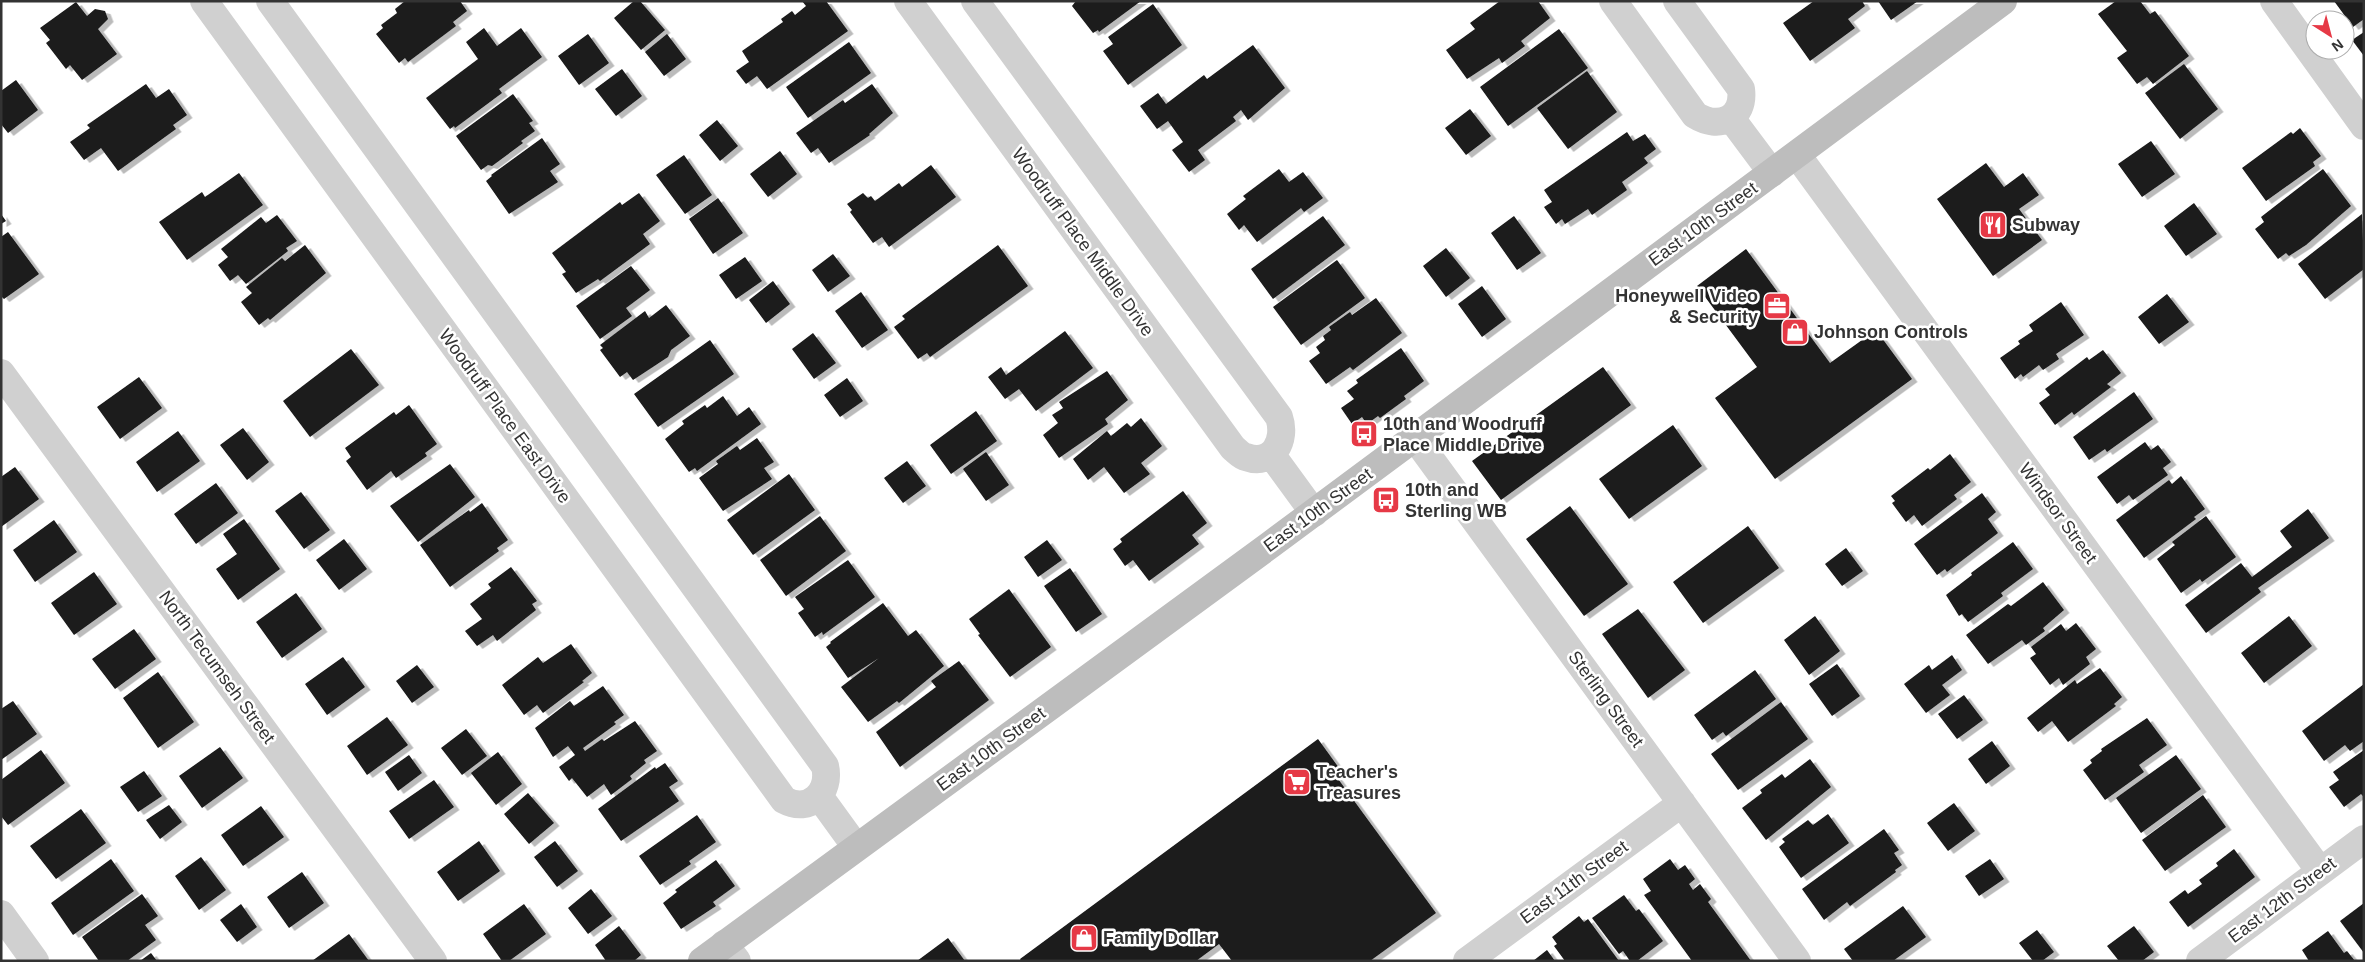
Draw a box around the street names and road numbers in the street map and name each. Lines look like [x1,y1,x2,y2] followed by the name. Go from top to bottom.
[1008,144,1158,340] street label: Woodruff Place Middle Drive
[1645,178,1761,270] street label: East 10th Street
[435,325,575,507] street label: Woodruff Place East Drive
[2015,459,2101,567] street label: Windsor Street
[1260,464,1376,556] street label: East 10th Street
[155,587,279,747] street label: North Tecumseh Street
[1564,647,1648,751] street label: Sterling Street
[933,703,1049,795] street label: East 10th Street
[1516,836,1632,928] street label: East 11th Street
[2224,853,2340,947] street label: East 12th Street

